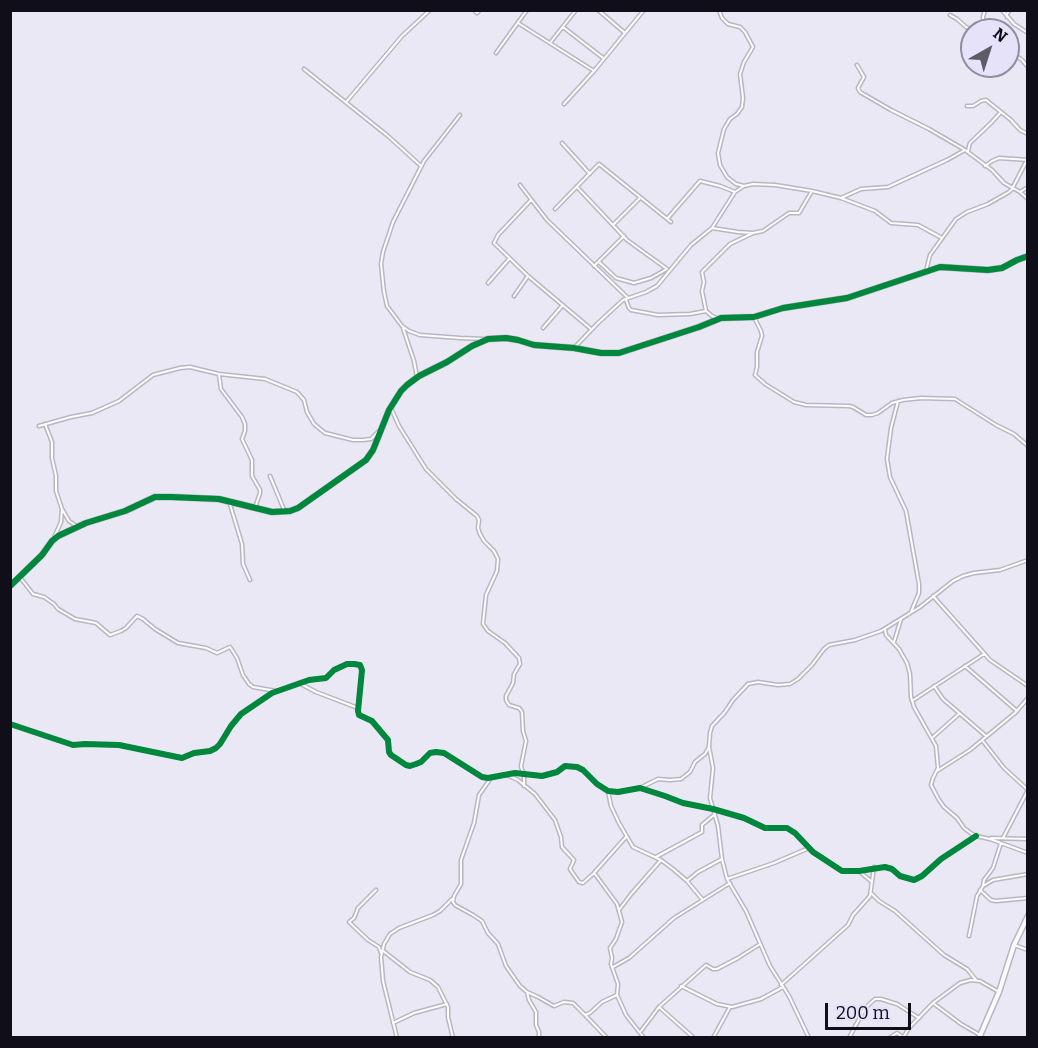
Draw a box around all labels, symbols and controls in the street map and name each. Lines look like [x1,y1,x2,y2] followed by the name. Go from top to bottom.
[960,18,1020,78] north arrow
[990,24,1011,46] text: N
[828,991,914,1029] scale bar
[836,1002,890,1024] text: 200 m

